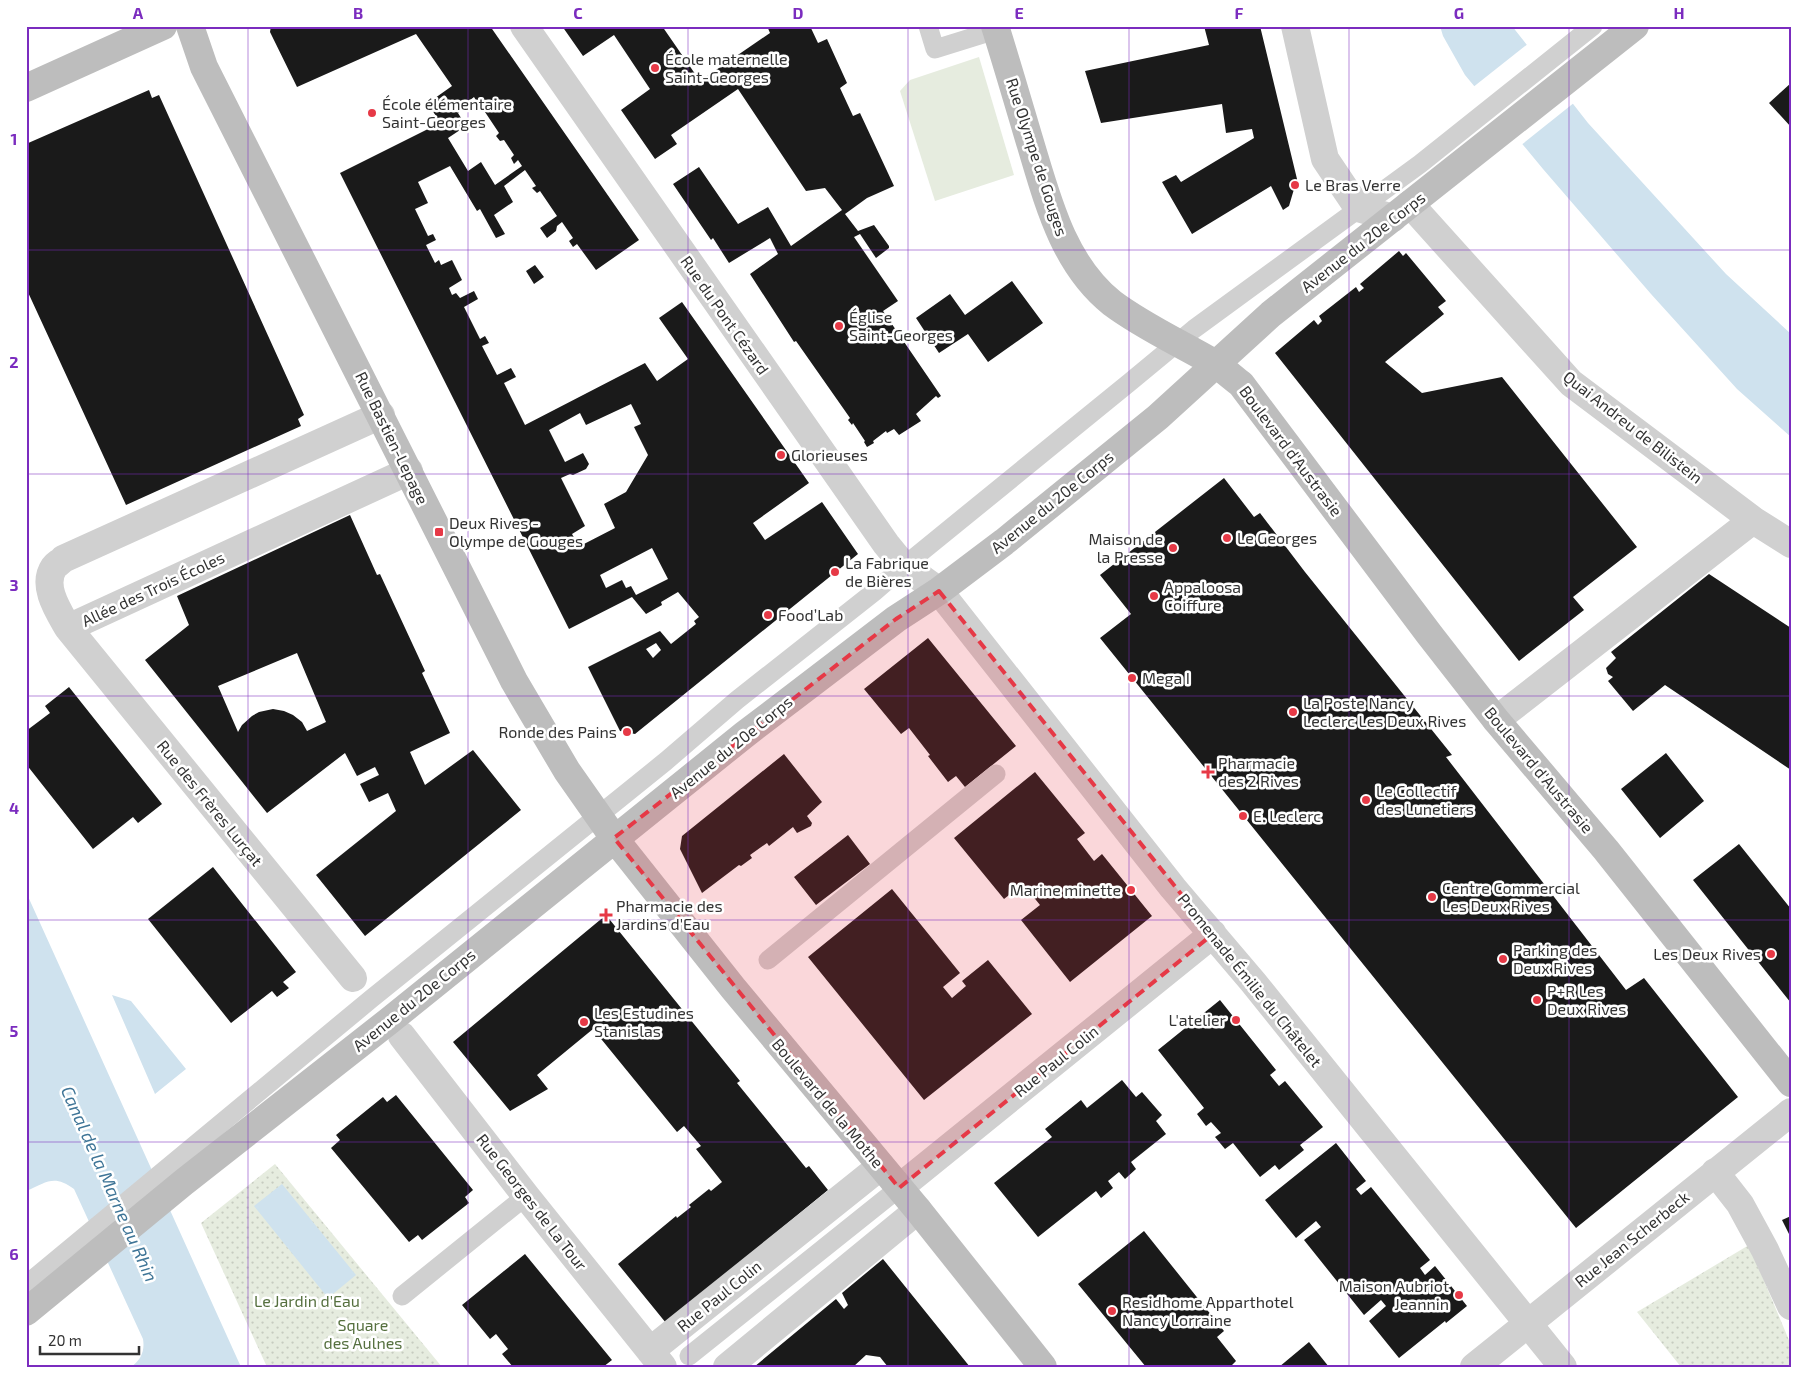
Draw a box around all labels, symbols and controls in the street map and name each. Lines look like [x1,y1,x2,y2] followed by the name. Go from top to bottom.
[133,3,144,22] text: A
[353,3,363,22] text: B
[573,3,583,22] text: C
[793,3,804,22] text: D
[1014,3,1024,22] text: E
[1235,3,1244,22] text: F
[1454,3,1464,22] text: G
[1673,3,1685,22] text: H
[665,49,788,86] place label: École maternelle Saint-Georges
[649,62,661,74] marker: École maternelle Saint-Georges
[1003,75,1072,238] street label: Rue Olympe de Gouges
[382,94,512,131] place label: École élémentaire Saint-Georges
[366,107,378,119] marker: École élémentaire Saint-Georges
[11,129,17,148] text: 1
[1305,175,1401,194] place label: Le Bras Verre
[1289,179,1301,191] marker: Le Bras Verre
[1297,187,1428,296] street label: Avenue du 20e Corps
[677,252,773,378] street label: Rue du Pont Cézard
[849,307,953,344] place label: Église Saint-Georges
[833,320,845,332] marker: Église Saint-Georges
[9,352,19,371] text: 2
[1559,366,1707,488] street label: Quai Andreu de Bilistein
[352,368,433,507] street label: Rue Bastien-Lepage
[1236,382,1347,520] street label: Boulevard d'Austrasie
[791,445,868,464] place label: Glorieuses
[987,446,1117,557] street label: Avenue du 20e Corps
[775,449,787,461] marker: Glorieuses
[449,513,583,550] place label: Deux Rives - Olympe de Gouges
[433,526,445,538] marker: Deux Rives - Olympe de Gouges
[1237,528,1317,547] place label: Le Georges
[1088,529,1163,566] place label: Maison de la Presse
[1221,532,1233,544] marker: Le Georges
[1167,542,1179,554] marker: Maison de la Presse
[78,547,227,630] street label: Allée des Trois Écoles
[845,553,929,590] place label: La Fabrique de Bières
[829,566,841,578] marker: La Fabrique de Bières
[9,575,19,594] text: 3
[1164,577,1241,614] place label: Appaloosa Coiffure
[1148,590,1160,602] marker: Appaloosa Coiffure
[778,605,843,624] place label: Food’Lab
[762,609,774,621] marker: Food’Lab
[1142,668,1190,687] place label: Mega I
[1126,672,1138,684] marker: Mega I
[666,691,796,802] street label: Avenue du 20e Corps
[1303,693,1466,730] place label: La Poste Nancy Leclerc Les Deux Rives
[1481,703,1598,837] street label: Boulevard d'Austrasie
[1287,706,1299,718] marker: La Poste Nancy Leclerc Les Deux Rives
[498,722,617,741] place label: Ronde des Pains
[621,726,633,738] marker: Ronde des Pains
[153,736,267,870] street label: Rue des Frères Lurçat
[1218,753,1299,790] place label: Pharmacie des 2 Rives
[1202,766,1214,778] marker: Pharmacie des 2 Rives
[1376,781,1474,818] place label: Le Collectif des Lunetiers
[1360,794,1372,806] marker: Le Collectif des Lunetiers
[9,798,19,817] text: 4
[1253,806,1321,825] place label: E. Leclerc
[1237,810,1249,822] marker: E. Leclerc
[1442,878,1580,915] place label: Centre Commercial Les Deux Rives
[1010,880,1121,899] place label: Marine minette
[1125,884,1137,896] marker: Marine minette
[1174,889,1326,1070] street label: Promenade Émilie du Châtelet
[1426,891,1438,903] marker: Centre Commercial Les Deux Rives
[616,896,723,933] place label: Pharmacie des Jardins d'Eau
[600,909,612,921] marker: Pharmacie des Jardins d'Eau
[1513,940,1597,977] place label: Parking des Deux Rives
[349,944,479,1055] street label: Avenue du 20e Corps
[1653,944,1761,963] place label: Les Deux Rives
[1765,948,1777,960] marker: Les Deux Rives
[1497,953,1509,965] marker: Parking des Deux Rives
[1547,981,1626,1018] place label: P+R Les Deux Rives
[1531,994,1543,1006] marker: P+R Les Deux Rives
[594,1003,694,1040] place label: Les Estudines Stanislas
[1169,1010,1227,1029] place label: L'atelier
[1230,1014,1242,1026] marker: L'atelier
[578,1016,590,1028] marker: Les Estudines Stanislas
[10,1021,19,1040] text: 5
[1010,1021,1102,1100] street label: Rue Paul Colin
[769,1034,888,1171] street label: Boulevard de la Mothe
[57,1082,163,1285] water label: Canal de la Marne au Rhin
[473,1130,592,1274] street label: Rue Georges de La Tour
[1571,1187,1693,1290] street label: Rue Jean Scherbeck
[9,1244,19,1263] text: 6
[673,1256,765,1335] street label: Rue Paul Colin
[1339,1276,1449,1313] place label: Maison Aubriot Jeannin
[1453,1289,1465,1301] marker: Maison Aubriot Jeannin
[254,1291,360,1310] park label: Le Jardin d'Eau
[1122,1292,1294,1329] place label: Residhome Apparthotel Nancy Lorraine
[1106,1305,1118,1317] marker: Residhome Apparthotel Nancy Lorraine
[324,1315,402,1352] park label: Square des Aulnes
[40,1323,139,1355] scale bar
[48,1331,82,1349] text: 20 m

